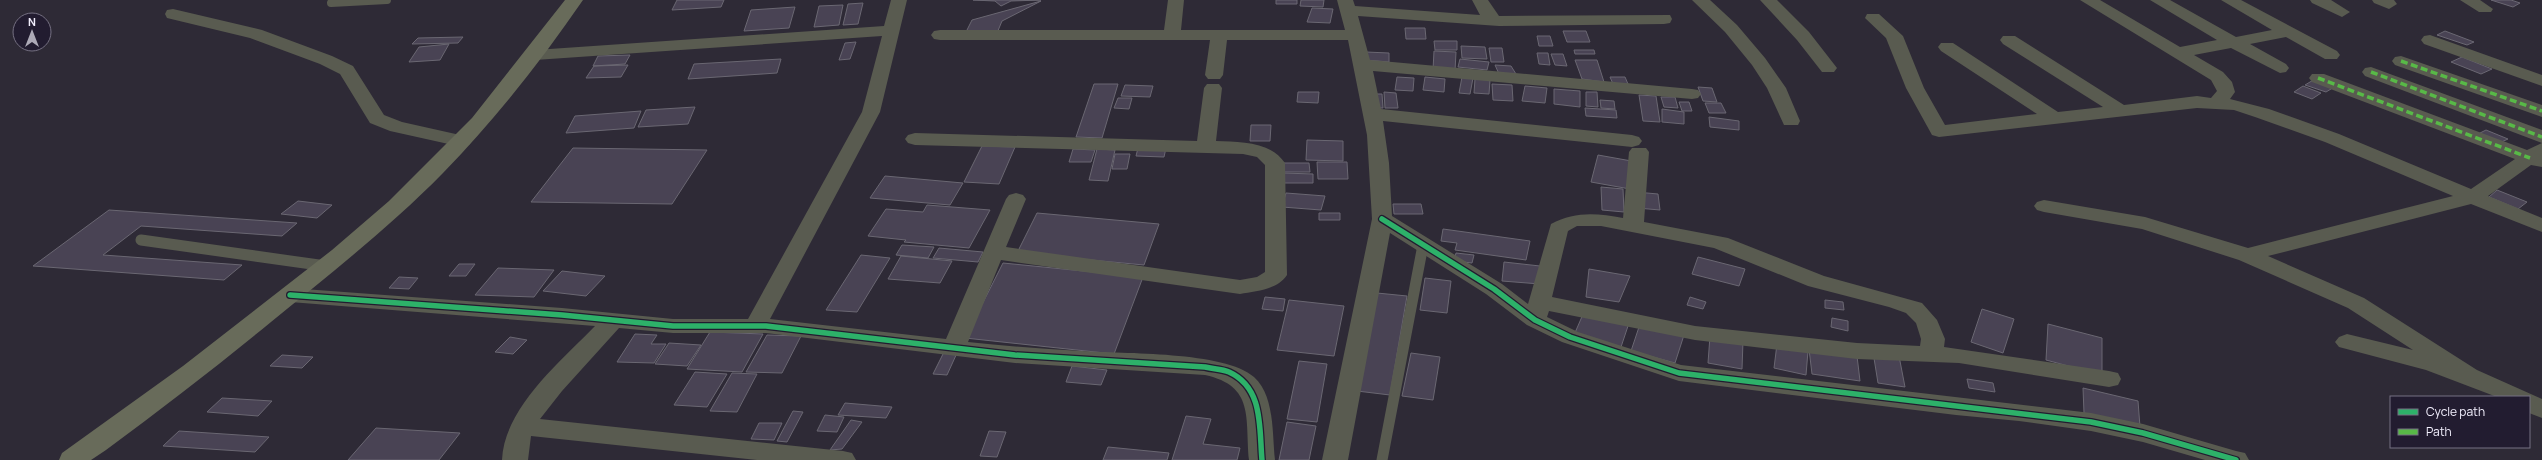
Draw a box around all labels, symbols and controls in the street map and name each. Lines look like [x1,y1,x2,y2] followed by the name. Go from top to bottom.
[12,12,52,52] north arrow
[28,14,36,29] text: N
[2390,396,2530,448] legend
[2426,403,2485,420] text: Cycle path
[2426,423,2452,440] text: Path

